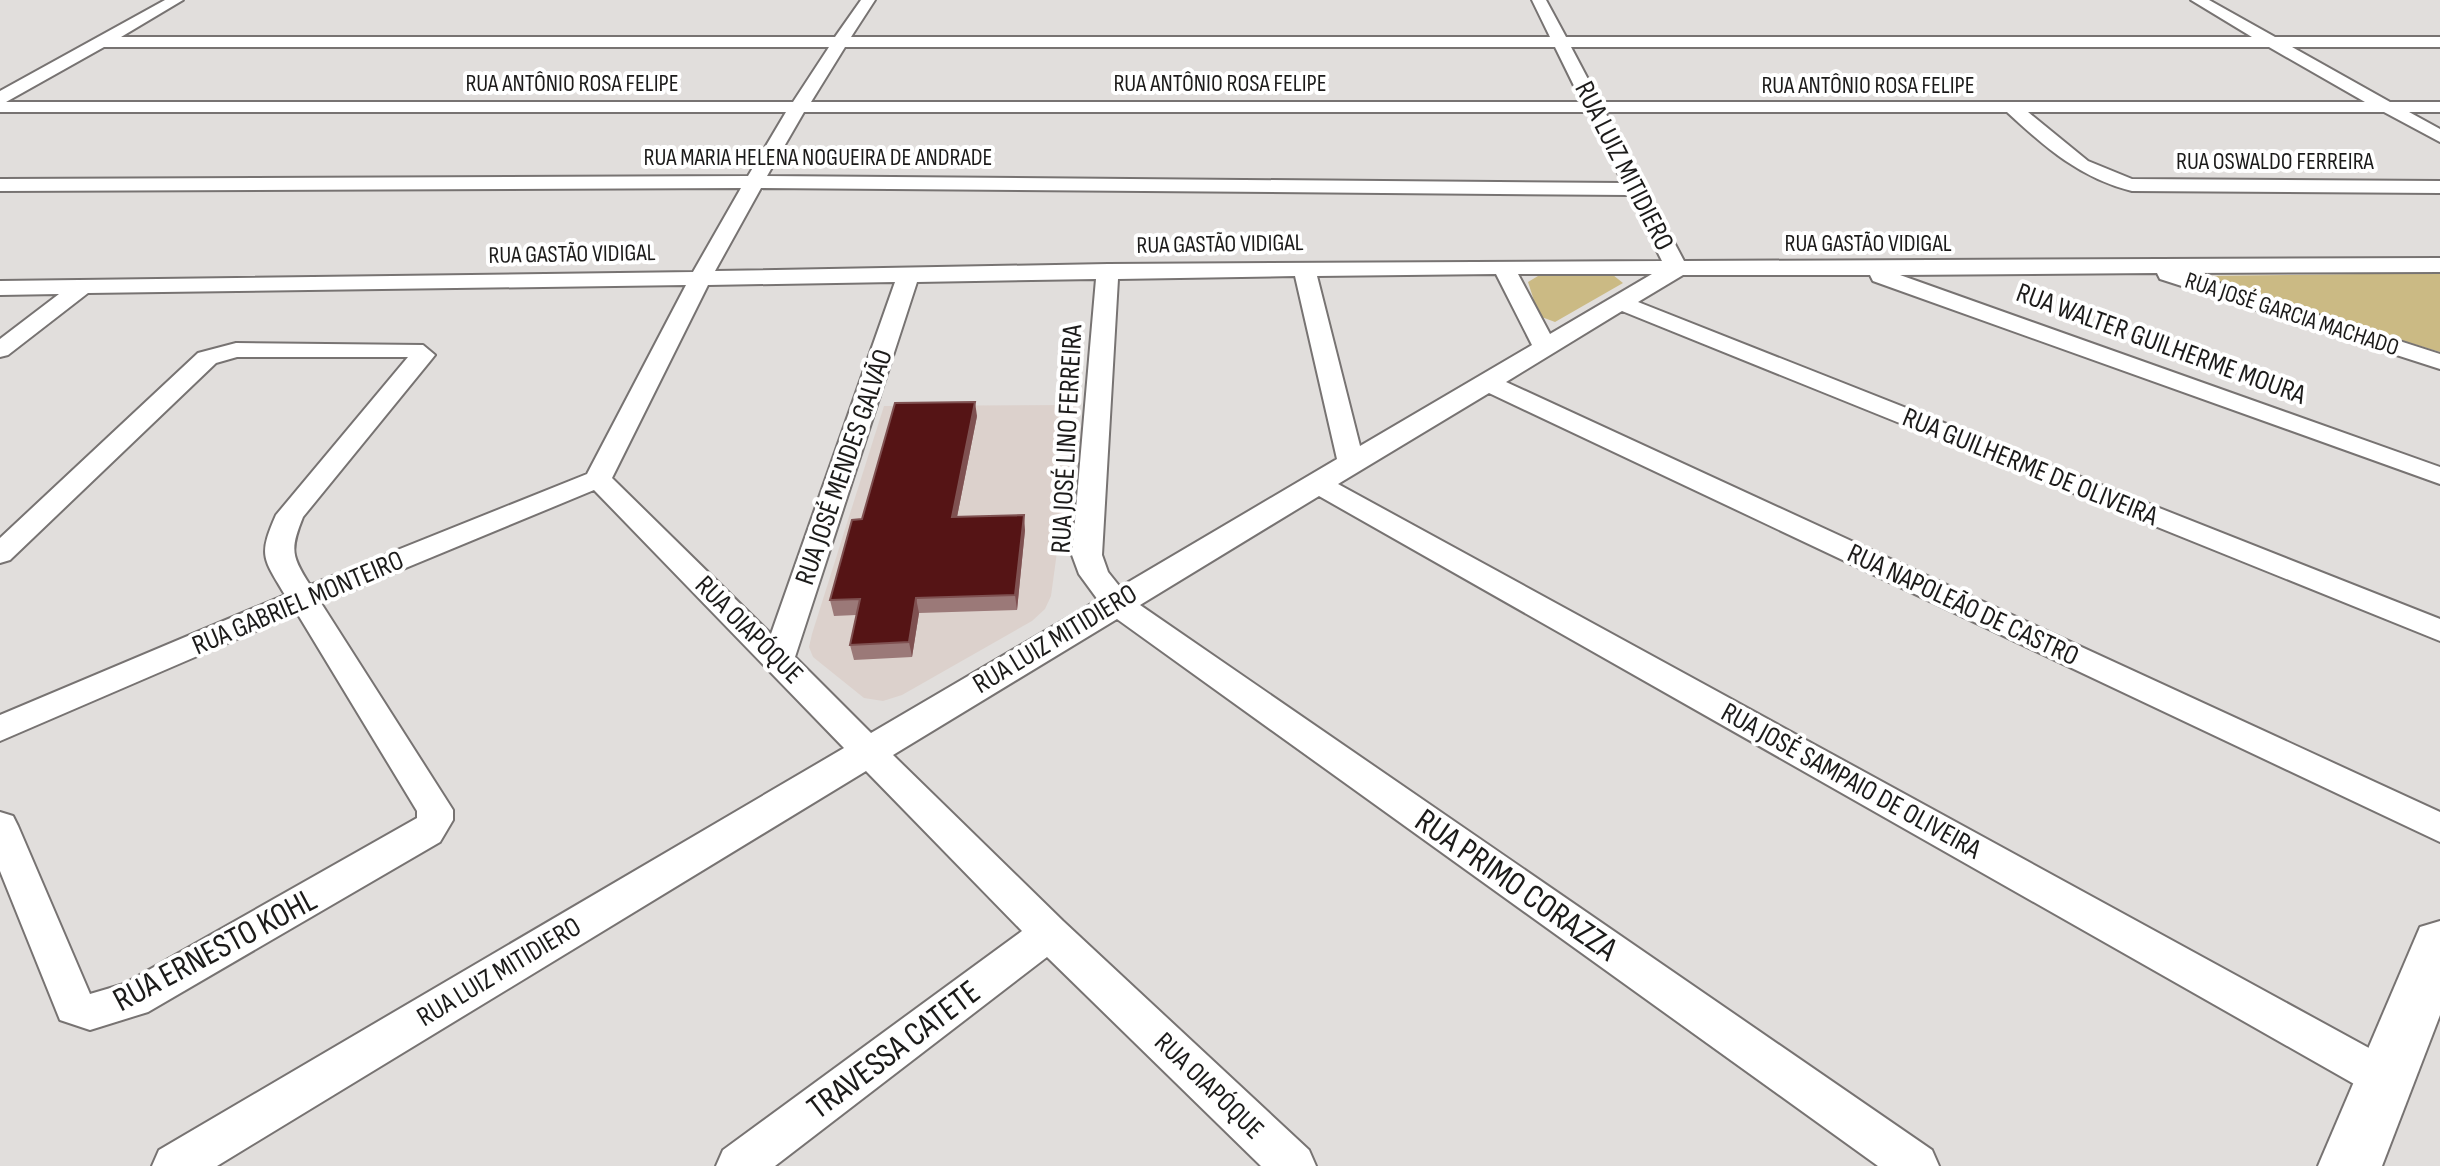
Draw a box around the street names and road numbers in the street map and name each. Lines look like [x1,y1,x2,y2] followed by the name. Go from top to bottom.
[465,69,679,98] street label: RUA ANTÔNIO ROSA FELIPE
[1113,69,1327,98] street label: RUA ANTÔNIO ROSA FELIPE
[1761,71,1975,100] street label: RUA ANTÔNIO ROSA FELIPE
[1567,76,1681,256] street label: RUA LUIZ MITIDIERO
[644,143,992,172] street label: RUA MARIA HELENA NOGUEIRA DE ANDRADE
[2176,147,2375,176] street label: RUA OSWALDO FERREIRA
[1136,228,1304,260] street label: RUA GASTÃO VIDIGAL
[1784,229,1952,258] street label: RUA GASTÃO VIDIGAL
[488,238,656,270] street label: RUA GASTÃO VIDIGAL
[2181,266,2403,362] street label: RUA JOSÉ GARCIA MACHADO
[2012,276,2311,412] street label: RUA WALTER GUILHERME MOURA
[1045,323,1090,554] street label: RUA JOSÉ LINO FERREIRA
[788,345,900,589] street label: RUA JOSÉ MENDES GALVÃO
[1898,401,2163,534] street label: RUA GUILHERME DE OLIVEIRA
[1842,537,2084,673] street label: RUA NAPOLEÃO DE CASTRO
[187,544,409,662] street label: RUA GABRIEL MONTEIRO
[688,569,810,691] street label: RUA OIAPÓQUE
[967,577,1143,701] street label: RUA LUIZ MITIDIERO
[1715,696,1988,867] street label: RUA JOSÉ SAMPAIO DE OLIVEIRA
[1407,800,1625,970] street label: RUA PRIMO CORAZZA
[106,879,324,1021] street label: RUA ERNESTO KOHL
[411,910,587,1034] street label: RUA LUIZ MITIDIERO
[799,972,989,1128] street label: TRAVESSA CATETE
[1147,1026,1271,1146] street label: RUA OIAPÓQUE

